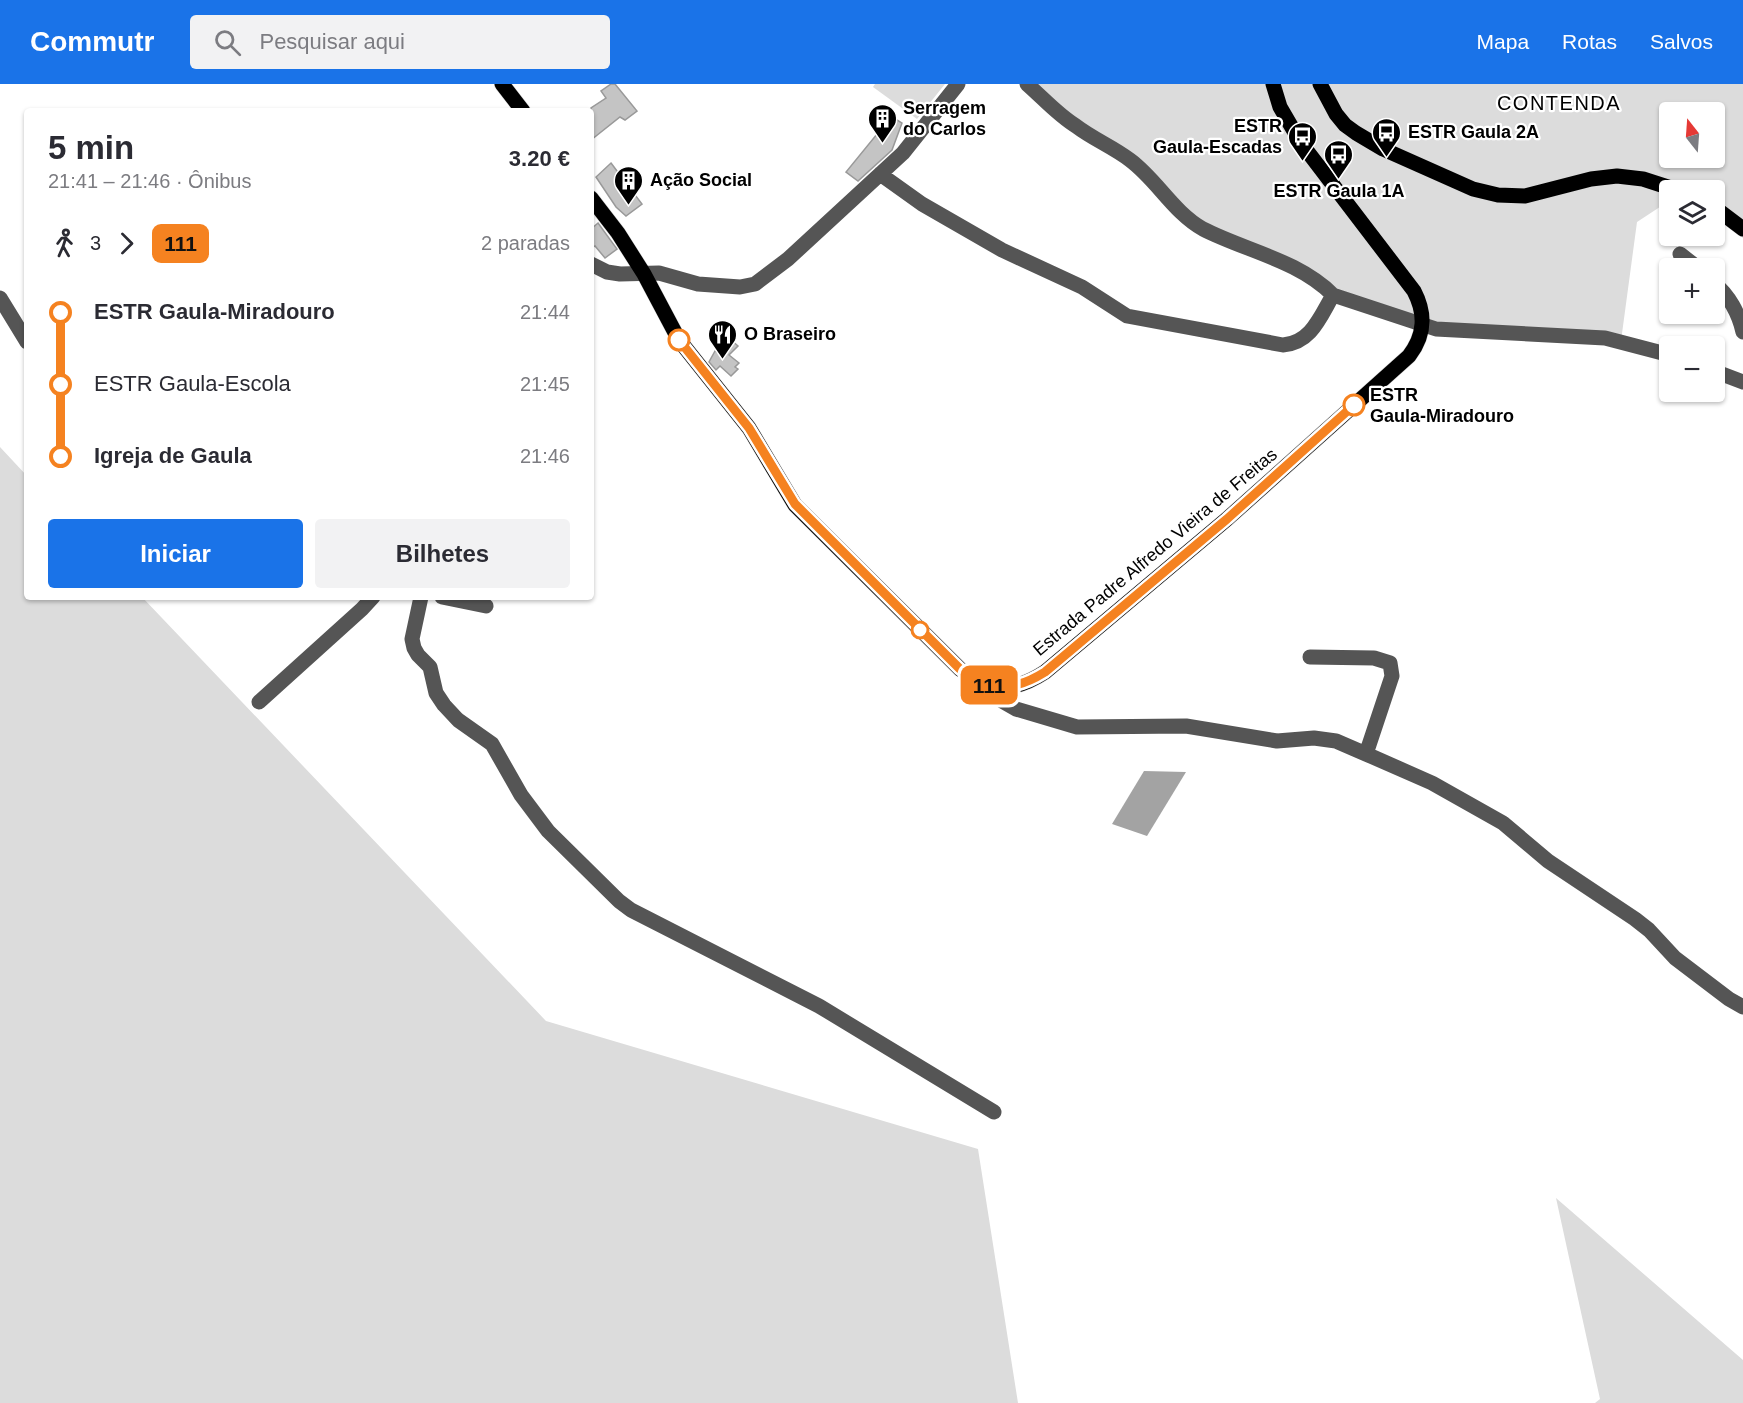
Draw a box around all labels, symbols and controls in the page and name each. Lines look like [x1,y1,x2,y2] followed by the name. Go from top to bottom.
[190,15,610,69] search box
[30,26,154,57] text: Commutr
[211,26,244,59] icon: search
[259,29,405,54] text: Pesquisar aqui
[1477,30,1529,53] text: Mapa
[1562,30,1617,53] text: Rotas
[1650,30,1713,53] text: Salvos
[1497,92,1621,114] district label: CONTENDA
[903,98,986,139] place label: Serragem do Carlos
[866,102,898,144] building icon: Serragem do Carlos
[1659,102,1725,168] north arrow
[1659,102,1725,402] map controls
[1153,116,1282,157] place label: ESTR Gaula-Escadas
[1371,116,1403,158] bus stop icon: ESTR Gaula 2A
[1287,120,1319,162] bus stop icon: ESTR Gaula-Escadas
[1408,122,1539,142] place label: ESTR Gaula 2A
[48,129,134,166] text: 5 min
[1323,138,1355,180] bus stop icon: ESTR Gaula 1A
[509,146,570,171] text: 3.20 €
[613,164,645,206] building icon: Ação Social
[48,170,251,192] text: 21:41 – 21:46 · Ônibus
[650,170,752,190] place label: Ação Social
[1659,180,1725,246] button: layers
[1273,181,1405,201] place label: ESTR Gaula 1A
[48,227,81,260] icon: walk
[110,227,143,260] icon: forward
[90,232,101,254] text: 3
[164,232,197,255] text: 111
[481,232,570,254] text: 2 paradas
[1659,258,1725,324] button: +
[94,299,335,324] text: ESTR Gaula-Miradouro
[520,301,570,323] text: 21:44
[707,318,739,360] restaurant icon: O Braseiro
[744,324,836,344] place label: O Braseiro
[668,329,690,351] unlabelled marker
[1659,336,1725,402] button: −
[94,371,291,396] text: ESTR Gaula-Escola
[520,373,570,395] text: 21:45
[1370,385,1514,426] place label: ESTR Gaula-Miradouro
[1343,394,1365,416] marker: ESTR Gaula-Miradouro
[94,443,252,468] text: Igreja de Gaula
[1029,444,1281,660] street label: Estrada Padre Alfredo Vieira de Freitas
[520,445,570,467] text: 21:46
[48,519,303,588] button: Iniciar
[315,519,570,588] button: Bilhetes
[911,621,929,639] unlabelled marker
[954,666,1024,704] line badge: 111
[973,674,1005,697] text: 111

